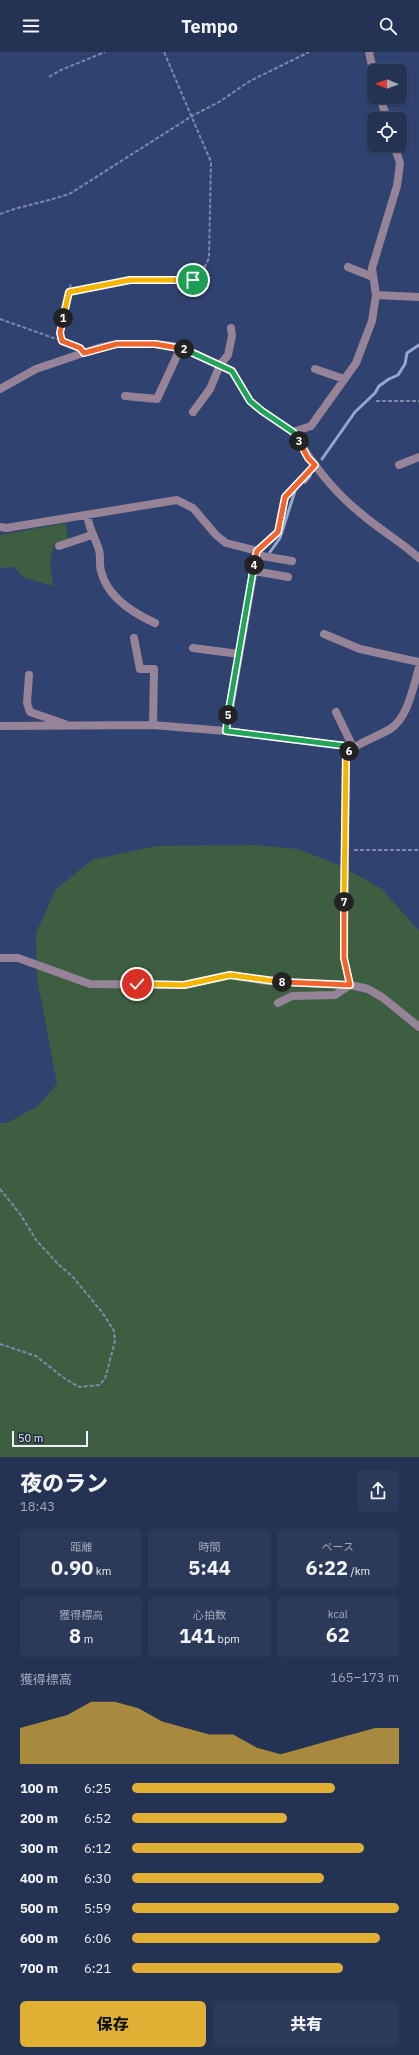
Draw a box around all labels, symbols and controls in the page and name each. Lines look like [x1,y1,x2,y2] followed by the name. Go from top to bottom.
[20,15,42,37] icon: menu
[181,15,238,38] text: Tempo
[377,15,399,37] icon: search
[367,64,407,104] north arrow
[367,64,407,152] map controls
[367,112,407,152] button: locate
[176,263,210,297] pin
[182,269,204,291] icon: arrive
[53,308,73,328] pin: 1
[60,311,66,325] text: 1
[174,339,194,359] pin: 2
[181,342,187,356] text: 2
[289,431,309,451] pin: 3
[296,434,302,448] text: 3
[244,555,264,575] pin: 4
[251,558,257,572] text: 4
[218,705,238,725] pin: 5
[225,708,231,722] text: 5
[339,741,359,761] pin: 6
[346,744,352,758] text: 6
[334,892,354,912] pin: 7
[341,895,347,909] text: 7
[120,967,154,1001] pin
[272,972,292,992] pin: 8
[126,973,148,995] icon: check
[279,975,285,989] text: 8
[12,1429,88,1448] scale bar
[18,1431,43,1445] text: 50 m
[20,1468,108,1497] text: 夜のラン
[357,1470,399,1512] button: share
[20,1498,55,1515] text: 18:43
[70,1540,92,1554] text: 距離
[198,1540,220,1554] text: 時間
[322,1540,354,1554] text: ペース
[51,1554,93,1581] text: 0.90
[188,1554,231,1581] text: 5:44
[305,1554,348,1581] text: 6:22
[93,1564,111,1578] text: km
[348,1564,370,1578] text: /km
[328,1607,348,1621] text: kcal
[59,1608,103,1622] text: 獲得標高
[193,1608,226,1622] text: 心拍数
[326,1621,350,1648] text: 62
[69,1622,81,1649] text: 8
[179,1622,215,1649] text: 141
[81,1632,93,1646] text: m
[215,1632,240,1646] text: bpm
[330,1669,399,1686] text: 165–173 m
[20,1671,72,1688] text: 獲得標高
[20,1780,58,1797] text: 100 m
[84,1780,111,1797] text: 6:25
[20,1810,58,1827] text: 200 m
[84,1810,111,1827] text: 6:52
[20,1840,58,1857] text: 300 m
[84,1840,111,1857] text: 6:12
[20,1870,58,1887] text: 400 m
[84,1870,111,1887] text: 6:30
[20,1900,58,1917] text: 500 m
[84,1900,111,1917] text: 5:59
[20,1930,58,1947] text: 600 m
[84,1930,111,1947] text: 6:06
[20,1960,58,1977] text: 700 m
[84,1960,111,1977] text: 6:21
[20,2001,206,2047] button: 保存
[214,2001,399,2047] button: 共有

